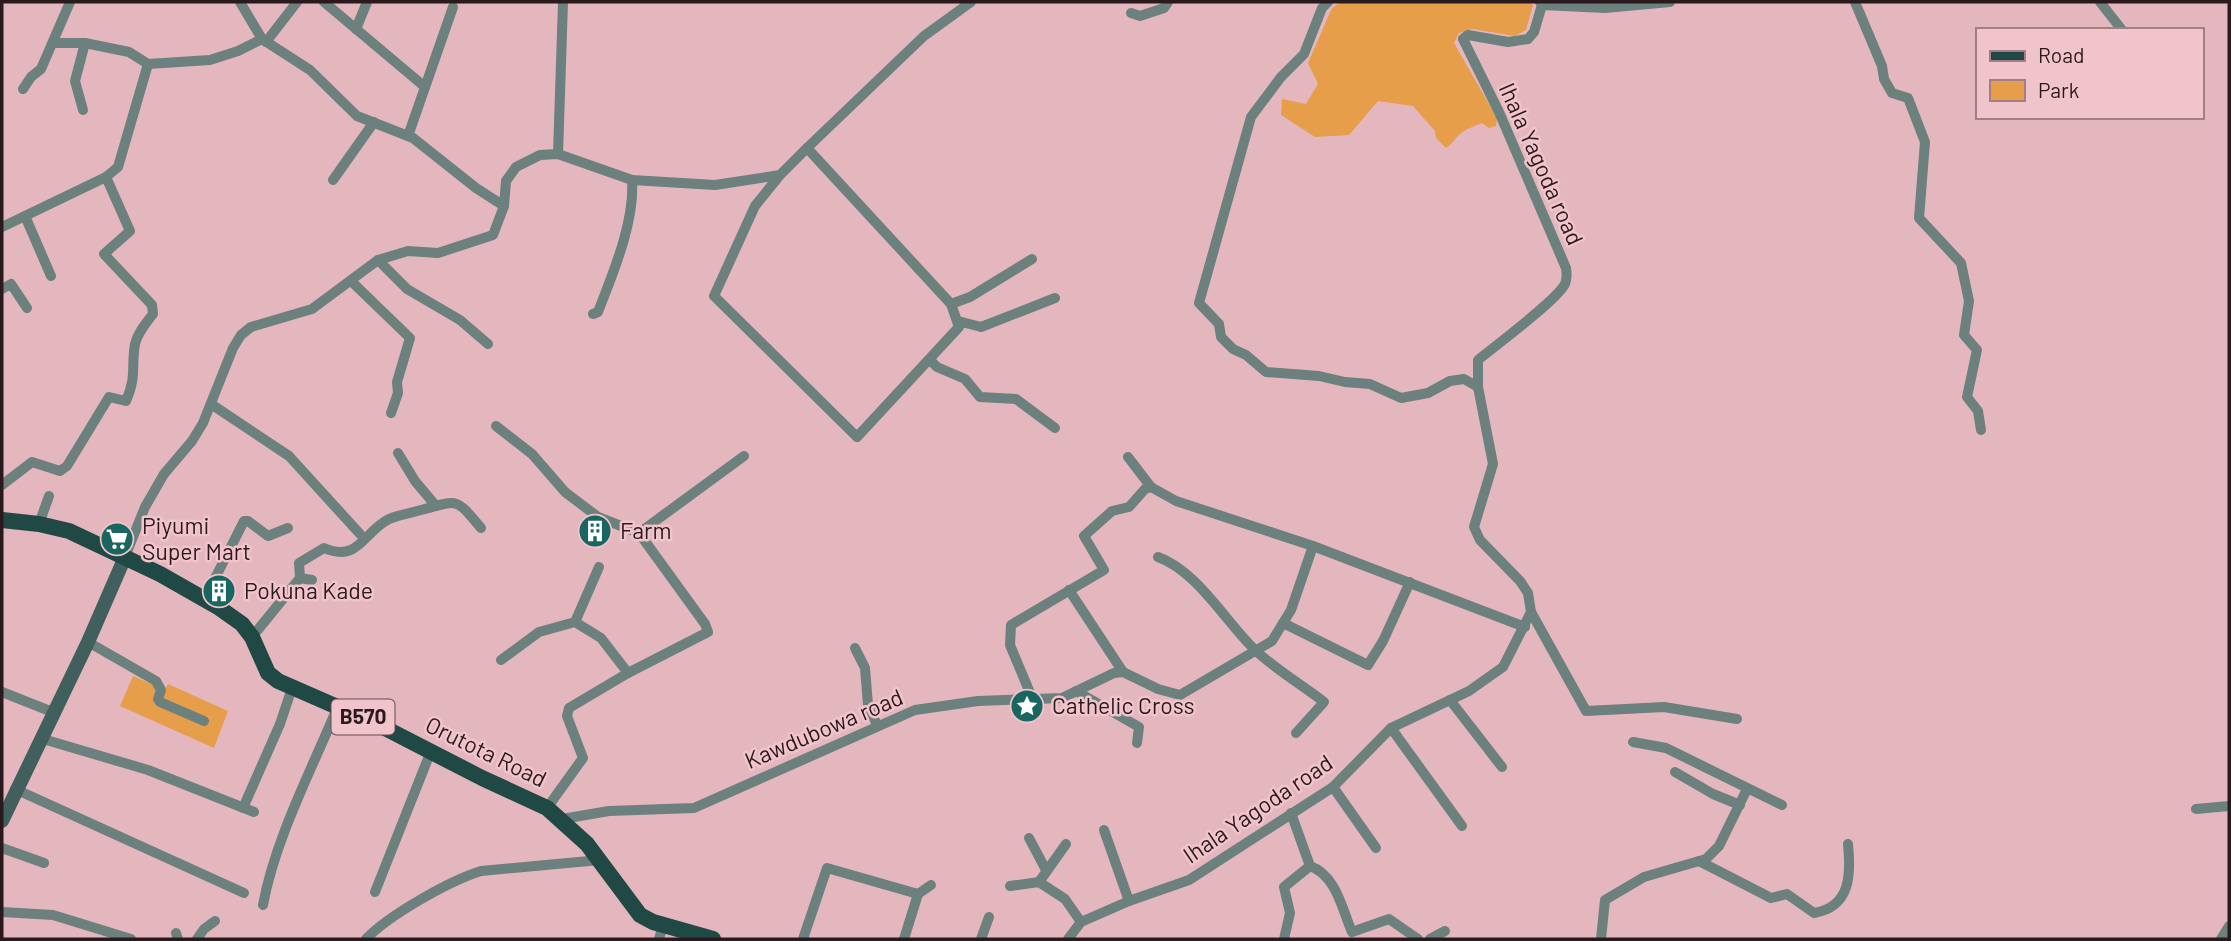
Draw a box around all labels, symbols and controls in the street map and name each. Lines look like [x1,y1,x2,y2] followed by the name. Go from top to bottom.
[1976,28,2203,119] legend
[2038,42,2084,67] text: Road
[2038,77,2079,102] text: Park
[1494,78,1590,249] street label: Ihala Yagoda road
[142,511,251,565] place label: Piyumi Super Mart
[576,512,614,550] building icon: Farm
[620,516,671,544] place label: Farm
[98,520,136,558] supermarket icon: Piyumi Super Mart
[200,572,238,610] building icon: Pokuna Kade
[244,576,373,604] place label: Pokuna Kade
[740,682,907,774] street label: Kawdubowa road
[1008,687,1046,725] place icon: Cathelic Cross
[1052,691,1195,719] place label: Cathelic Cross
[332,700,394,734] road number: B570
[421,710,551,792] street label: Orutota Road
[1177,748,1338,869] street label: Ihala Yagoda road

